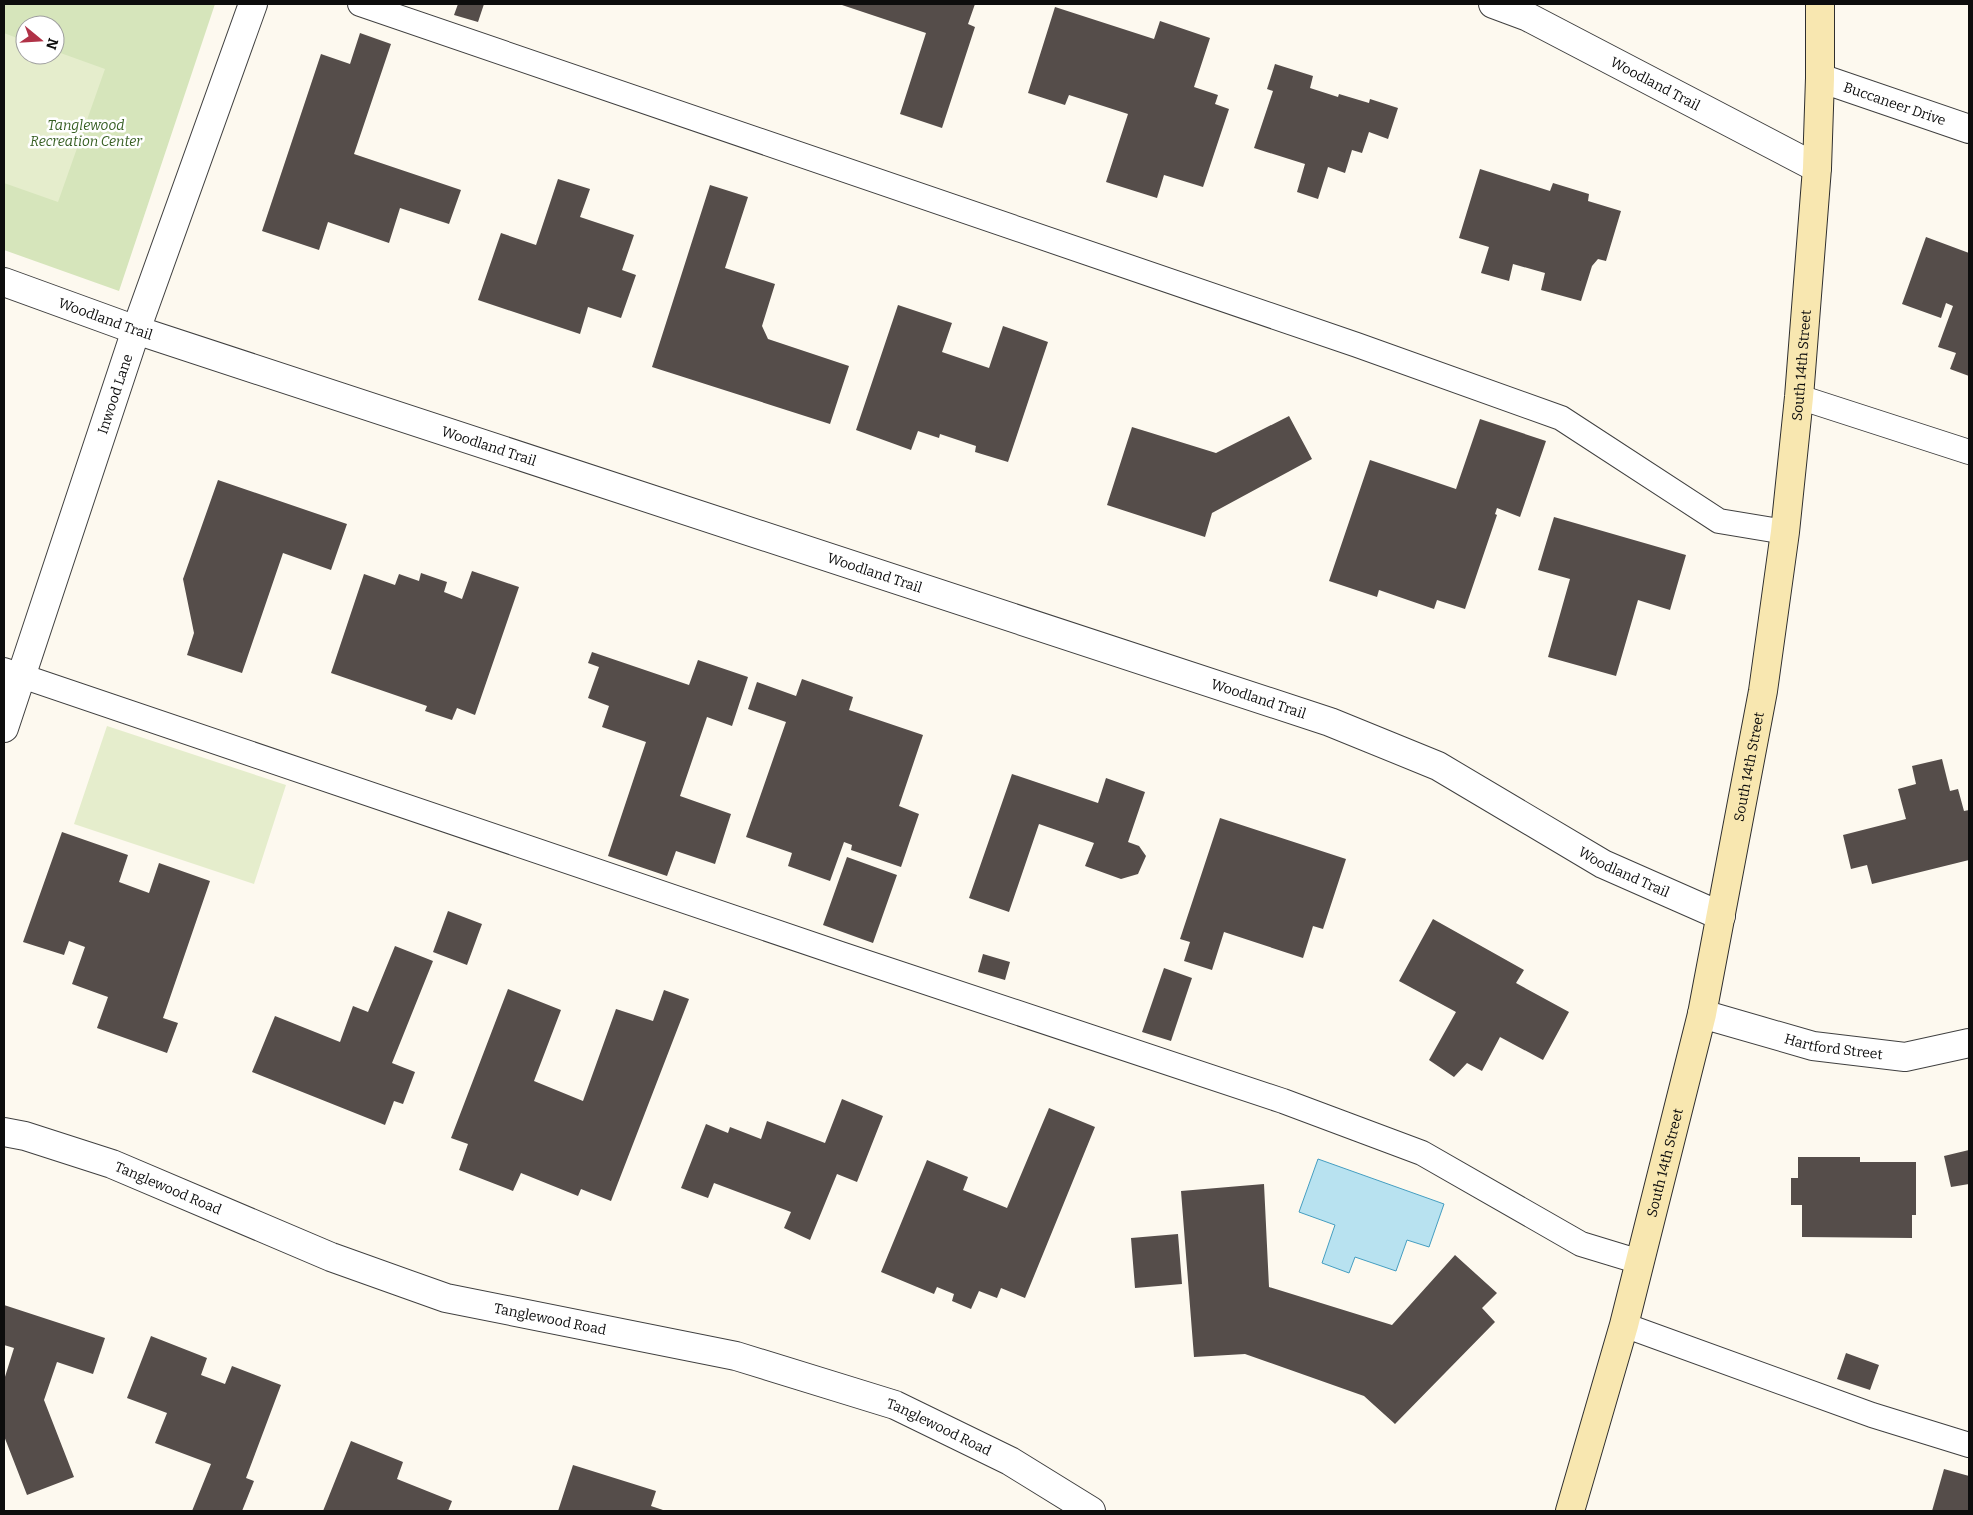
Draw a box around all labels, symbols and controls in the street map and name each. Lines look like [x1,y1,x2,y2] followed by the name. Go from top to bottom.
[15,15,65,65] north arrow
[42,36,62,52] text: N
[1608,53,1703,114] street label: Woodland Trail
[1841,78,1948,129] street label: Buccaneer Drive
[30,117,143,150] park label: Tanglewood Recreation Center
[56,294,155,343] street label: Woodland Trail
[1788,309,1814,422] street label: South 14th Street
[94,352,136,436] street label: Inwood Lane
[439,422,539,469] street label: Woodland Trail
[825,549,924,596] street label: Woodland Trail
[1209,675,1308,722] street label: Woodland Trail
[1730,710,1767,823] street label: South 14th Street
[1575,843,1672,901] street label: Woodland Trail
[1783,1030,1884,1063] street label: Hartford Street
[1643,1107,1686,1219] street label: South 14th Street
[112,1158,224,1218] street label: Tanglewood Road
[492,1299,608,1338] street label: Tanglewood Road
[885,1395,994,1459] street label: Tanglewood Road

